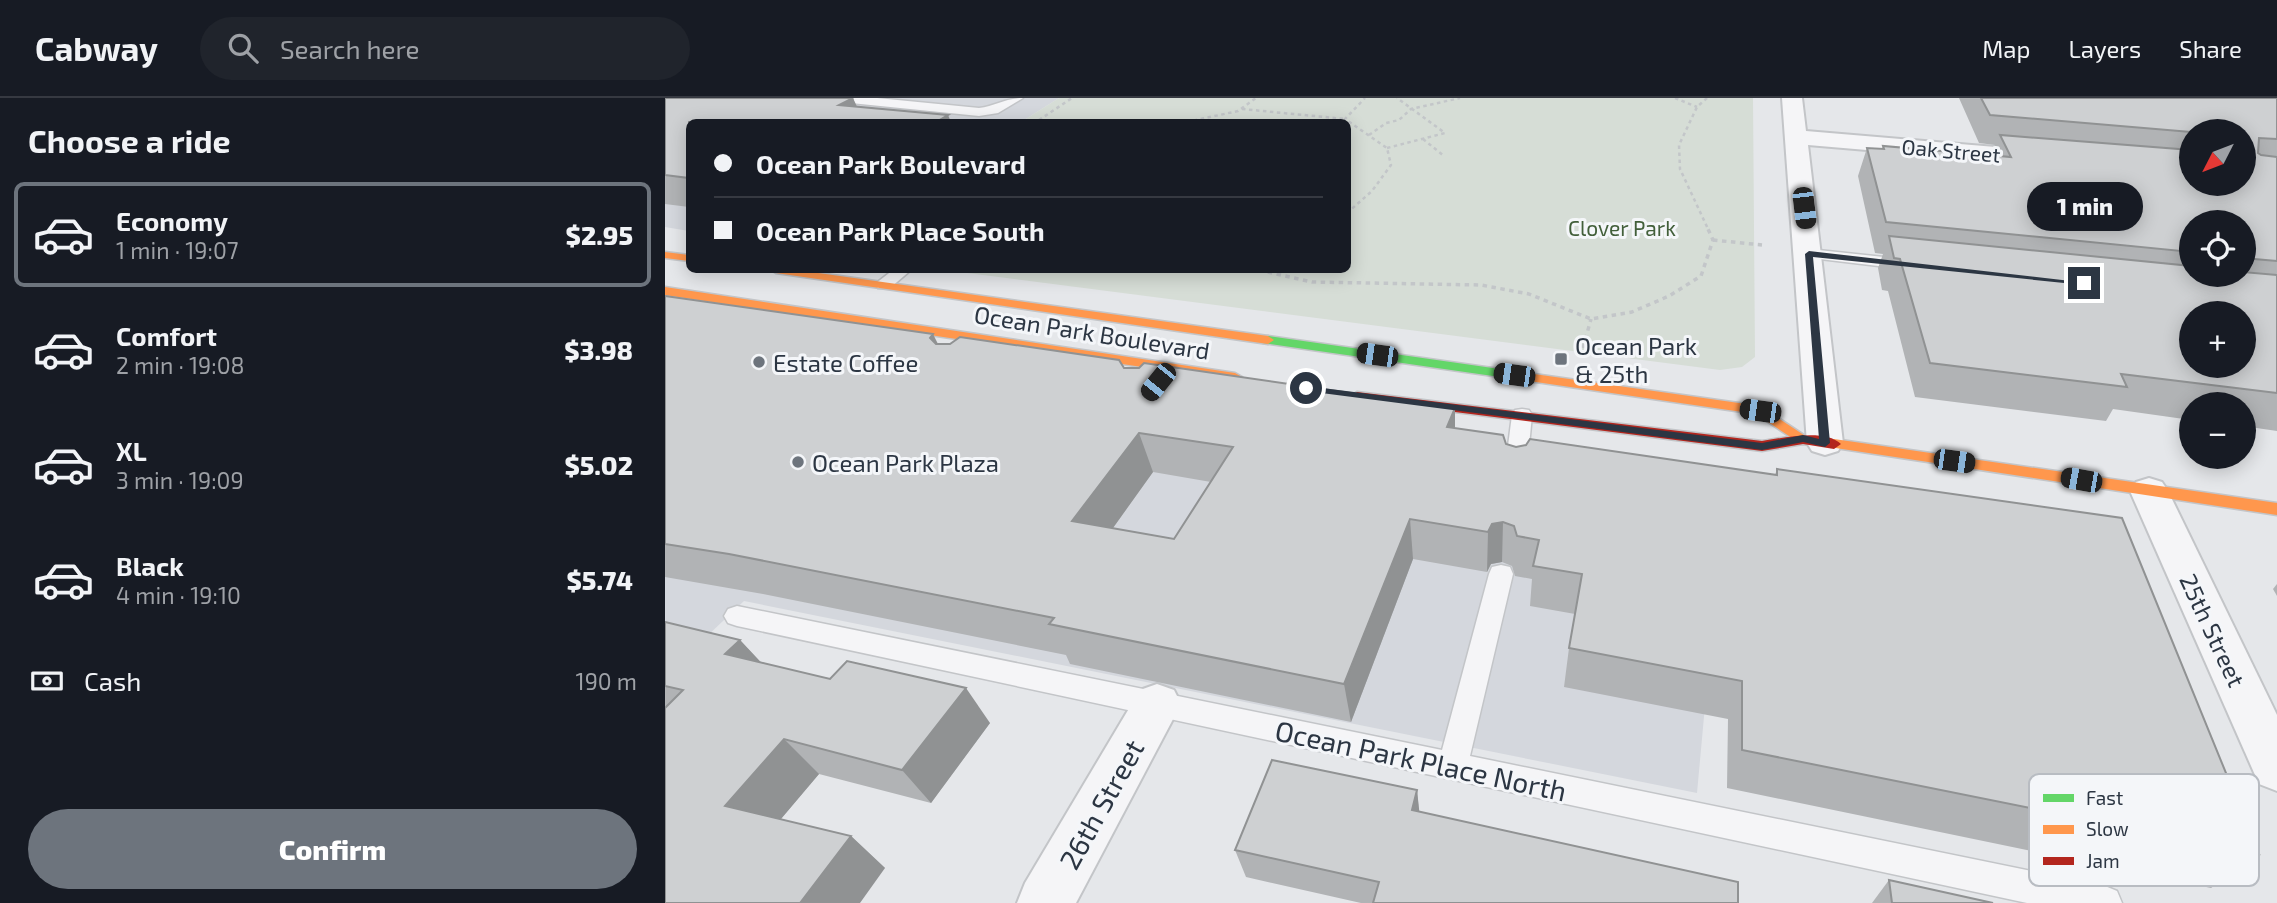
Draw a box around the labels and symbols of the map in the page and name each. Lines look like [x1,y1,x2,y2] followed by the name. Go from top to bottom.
[2179,119,2256,196] north arrow
[1901,133,2001,167] street label: Oak Street
[2026,181,2142,230] callout: 1 min
[1792,186,1817,230] car
[1568,215,1676,240] park label: Clover Park
[2068,267,2100,299] route end
[972,299,1212,365] street label: Ocean Park Boulevard
[1575,331,1697,388] place label: Ocean Park & 25th
[1355,342,1400,368] car
[773,348,918,377] place label: Estate Coffee
[1553,351,1569,367] marker: Ocean Park & 25th
[751,354,767,370] marker: Estate Coffee
[1137,359,1180,405] car
[1492,362,1537,388] car
[1290,372,1322,404] route start
[1738,398,1783,424] car
[812,448,999,477] place label: Ocean Park Plaza
[1932,448,1977,474] car
[790,454,806,470] marker: Ocean Park Plaza
[2059,466,2104,494] car
[2174,569,2252,691] street label: 25th Street
[1272,712,1570,808] street label: Ocean Park Place North
[1052,733,1150,875] street label: 26th Street
[2029,774,2259,886] legend
[2086,786,2123,809] text: Fast
[2086,817,2129,840] text: Slow
[2086,849,2120,872] text: Jam

